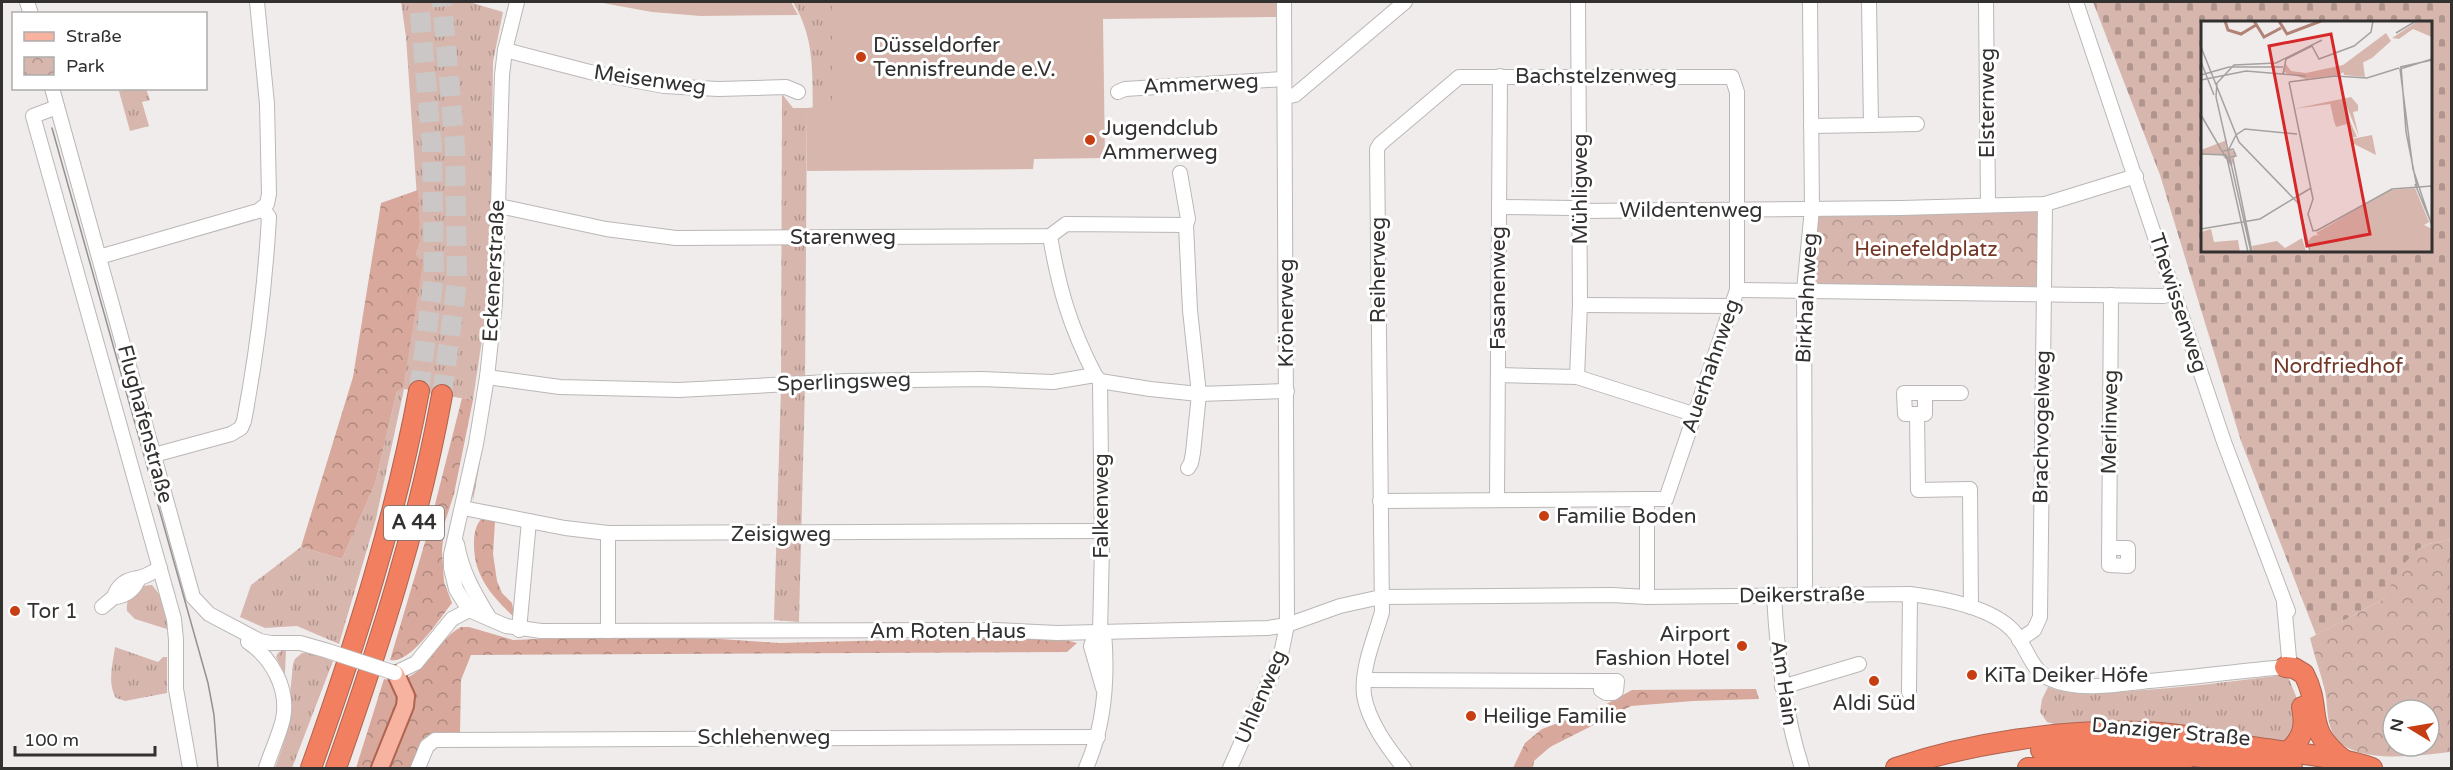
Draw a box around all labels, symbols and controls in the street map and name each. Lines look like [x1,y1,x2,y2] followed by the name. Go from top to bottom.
[12,12,207,90] legend
[2201,21,2432,252] inset map
[66,25,122,47] text: Straße
[873,33,1056,82] place label: Düsseldorfer Tennisfreunde e.V.
[1975,48,2000,158] street label: Elsternweg
[854,50,868,64] marker: Düsseldorfer Tennisfreunde e.V.
[66,55,105,77] text: Park
[592,60,708,100] street label: Meisenweg
[1515,64,1677,89] street label: Bachstelzenweg
[1143,68,1259,100] street label: Ammerweg
[1102,116,1218,165] place label: Jugendclub Ammerweg
[1083,133,1097,147] marker: Jugendclub Ammerweg
[1568,134,1593,244] street label: Mühligweg
[1619,198,1763,223] street label: Wildentenweg
[478,199,510,343] street label: Eckenerstraße
[1366,217,1391,323] street label: Reiherweg
[790,225,896,250] street label: Starenweg
[1486,226,1511,350] street label: Fasanenweg
[2144,230,2212,376] street label: Thewissenweg
[1791,232,1823,364] street label: Birkhahnweg
[1854,237,1998,262] park label: Heinefeldplatz
[1274,259,1299,367] street label: Krönerweg
[1676,296,1746,436] street label: Auerhahnweg
[112,342,178,506] street label: Flughafenstraße
[2028,350,2056,504] street label: Brachvogelweg
[2273,354,2403,379] park label: Nordfriedhof
[777,367,911,397] street label: Sperlingsweg
[2097,369,2123,475] street label: Merlinweg
[1089,453,1114,559] street label: Falkenweg
[1556,504,1696,529] place label: Familie Boden
[384,506,444,540] road number: A 44
[1537,509,1551,523] marker: Familie Boden
[731,522,831,547] street label: Zeisigweg
[1739,581,1865,609] street label: Deikerstraße
[27,599,78,624] place label: Tor 1
[8,604,22,618] marker: Tor 1
[870,619,1026,644] street label: Am Roten Haus
[1595,622,1730,671] place label: Airport Fashion Hotel
[1735,639,1749,653] marker: Airport Fashion Hotel
[1766,639,1802,727] street label: Am Hain
[1230,646,1292,748] street label: Uhlenweg
[1984,663,2148,688] place label: KiTa Deiker Höfe
[1965,668,1979,682] marker: KiTa Deiker Höfe
[1867,674,1881,688] marker: Aldi Süd
[1832,691,1916,716] place label: Aldi Süd
[2381,698,2441,758] north arrow
[1483,704,1627,729] place label: Heilige Familie
[1464,709,1478,723] marker: Heilige Familie
[2090,713,2252,751] street label: Danziger Straße
[2386,717,2408,734] text: N
[15,719,154,757] scale bar
[698,725,830,750] street label: Schlehenweg
[24,729,79,751] text: 100 m

